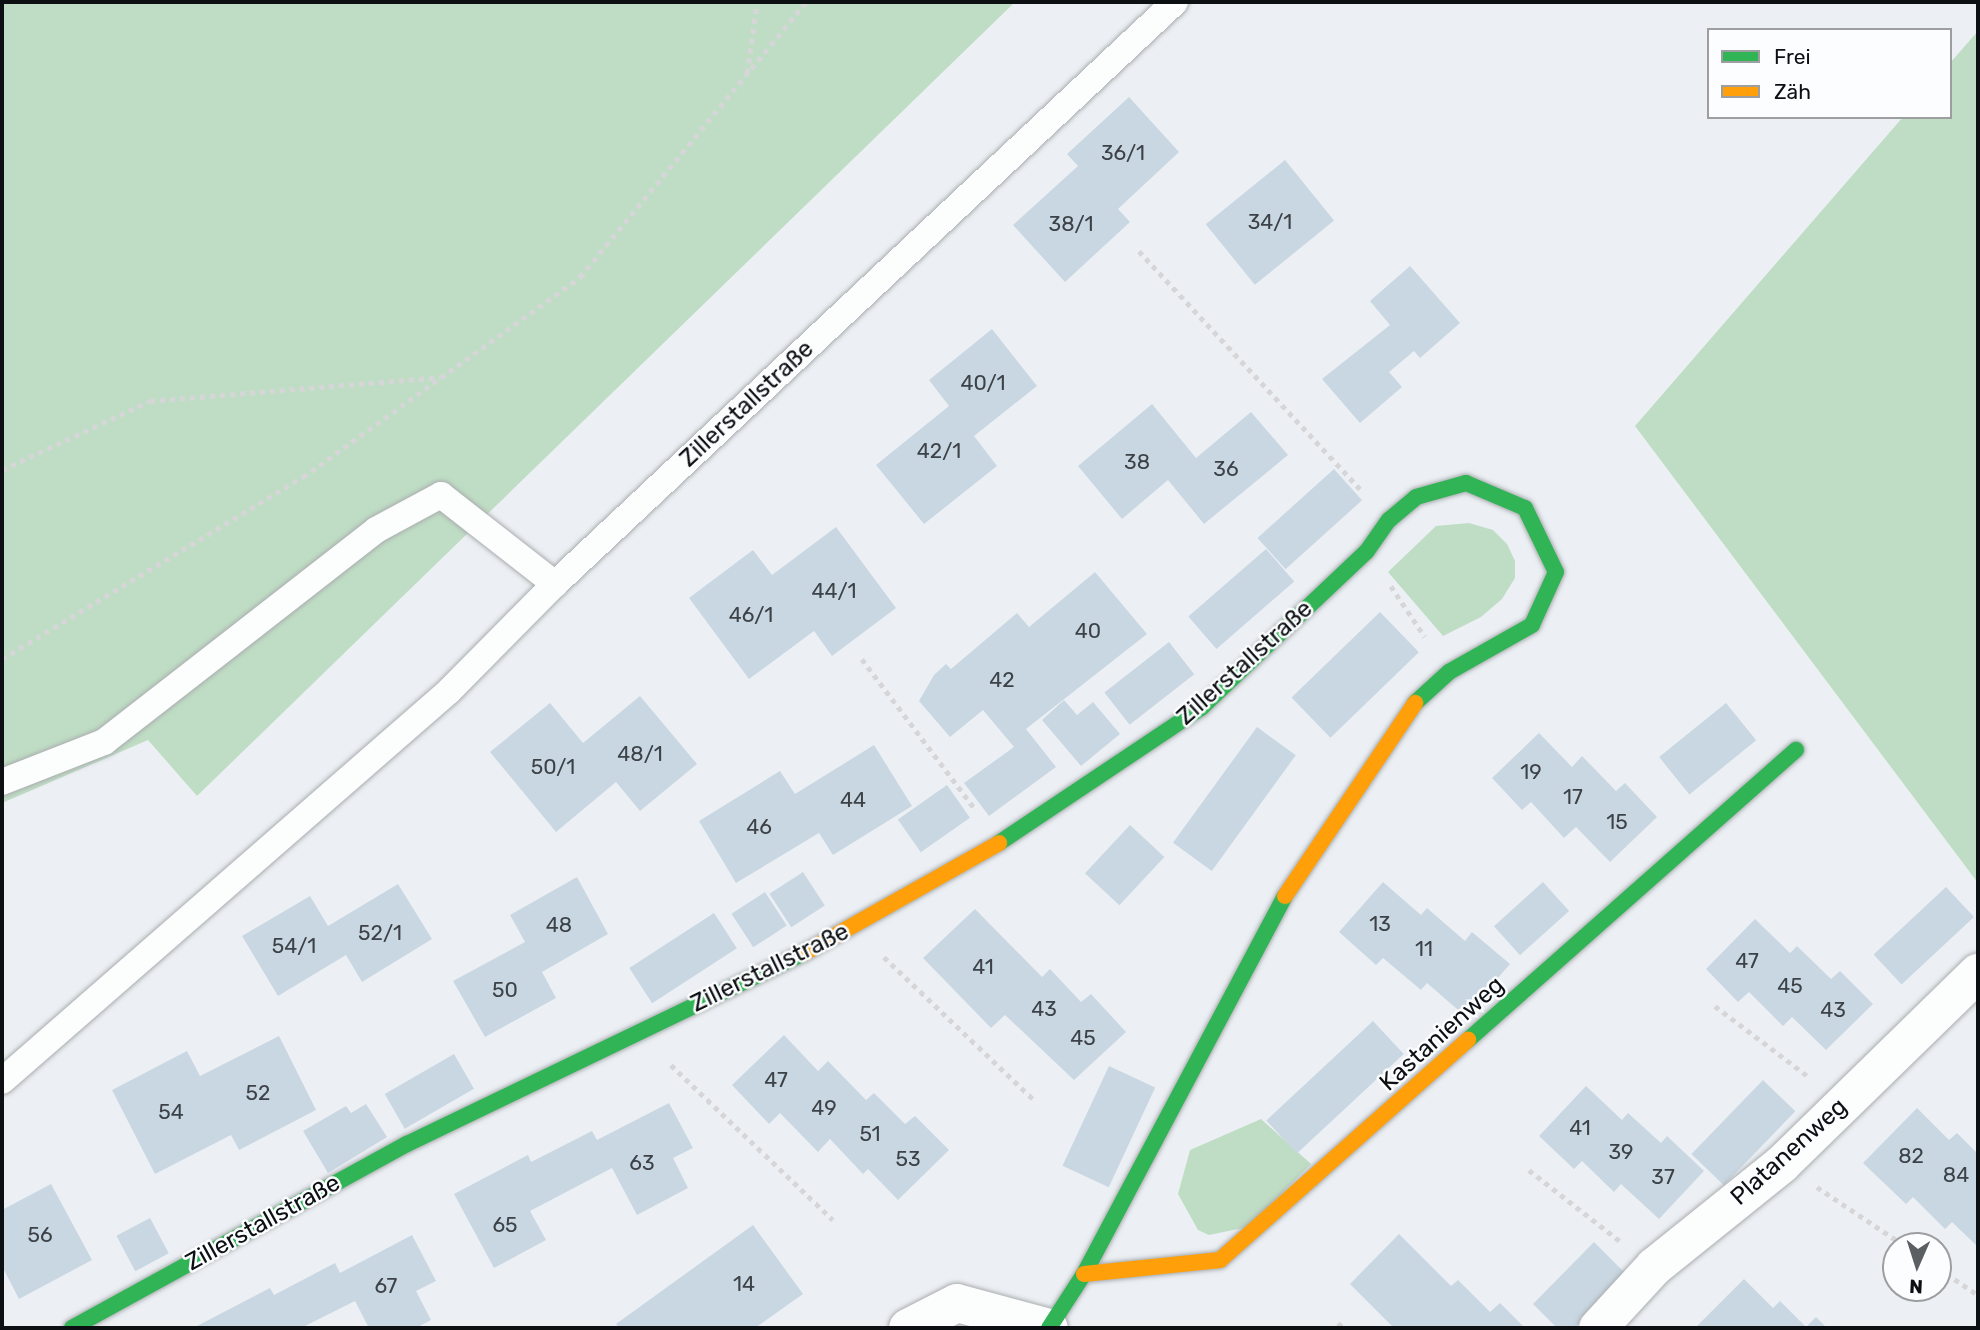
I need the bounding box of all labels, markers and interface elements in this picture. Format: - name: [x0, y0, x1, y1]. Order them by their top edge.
- legend: [1707, 28, 1952, 119]
- text: Frei: [1774, 44, 1811, 69]
- text: Zäh: [1774, 79, 1811, 104]
- house number: 36/1: [1101, 140, 1145, 166]
- house number: 34/1: [1248, 209, 1292, 235]
- house number: 38/1: [1049, 211, 1093, 237]
- street label: Zillerstallstraße: [674, 335, 820, 473]
- house number: 40/1: [961, 370, 1005, 396]
- house number: 42/1: [917, 438, 961, 464]
- house number: 38: [1124, 449, 1150, 475]
- house number: 36: [1213, 456, 1239, 482]
- house number: 44/1: [811, 578, 857, 604]
- street label: Zillerstallstraße: [1171, 595, 1319, 731]
- house number: 46/1: [729, 602, 773, 628]
- house number: 40: [1075, 618, 1101, 644]
- house number: 42: [989, 667, 1015, 693]
- house number: 48/1: [617, 741, 663, 767]
- house number: 50/1: [531, 754, 575, 780]
- house number: 19: [1520, 759, 1542, 785]
- house number: 17: [1563, 784, 1583, 810]
- house number: 44: [840, 787, 866, 813]
- house number: 15: [1606, 809, 1628, 835]
- house number: 46: [746, 814, 772, 840]
- house number: 13: [1369, 911, 1391, 937]
- house number: 48: [546, 912, 572, 938]
- street label: Zillerstallstraße: [686, 917, 854, 1019]
- house number: 52/1: [358, 920, 402, 946]
- house number: 54/1: [272, 933, 316, 959]
- house number: 11: [1415, 936, 1433, 962]
- house number: 47: [1735, 948, 1759, 974]
- house number: 41: [972, 954, 994, 980]
- street label: Kastanienweg: [1374, 971, 1510, 1097]
- house number: 45: [1777, 973, 1803, 999]
- house number: 50: [492, 977, 518, 1003]
- house number: 43: [1031, 996, 1057, 1022]
- house number: 43: [1820, 997, 1846, 1023]
- house number: 45: [1070, 1025, 1096, 1051]
- house number: 47: [764, 1067, 788, 1093]
- house number: 52: [246, 1080, 270, 1106]
- street label: Platanenweg: [1725, 1092, 1853, 1212]
- house number: 49: [811, 1095, 837, 1121]
- house number: 54: [158, 1099, 184, 1125]
- house number: 41: [1569, 1115, 1591, 1141]
- house number: 51: [859, 1121, 881, 1147]
- house number: 39: [1608, 1139, 1634, 1165]
- house number: 82: [1898, 1143, 1924, 1169]
- house number: 53: [895, 1146, 921, 1172]
- house number: 63: [629, 1150, 655, 1176]
- house number: 84: [1943, 1162, 1969, 1188]
- house number: 37: [1651, 1164, 1675, 1190]
- street label: Zillerstallstraße: [181, 1169, 345, 1277]
- house number: 65: [492, 1212, 518, 1238]
- house number: 56: [27, 1222, 53, 1248]
- north arrow: [1882, 1232, 1952, 1302]
- house number: 14: [733, 1271, 755, 1297]
- house number: 67: [375, 1273, 397, 1299]
- text: N: [1909, 1275, 1923, 1298]

